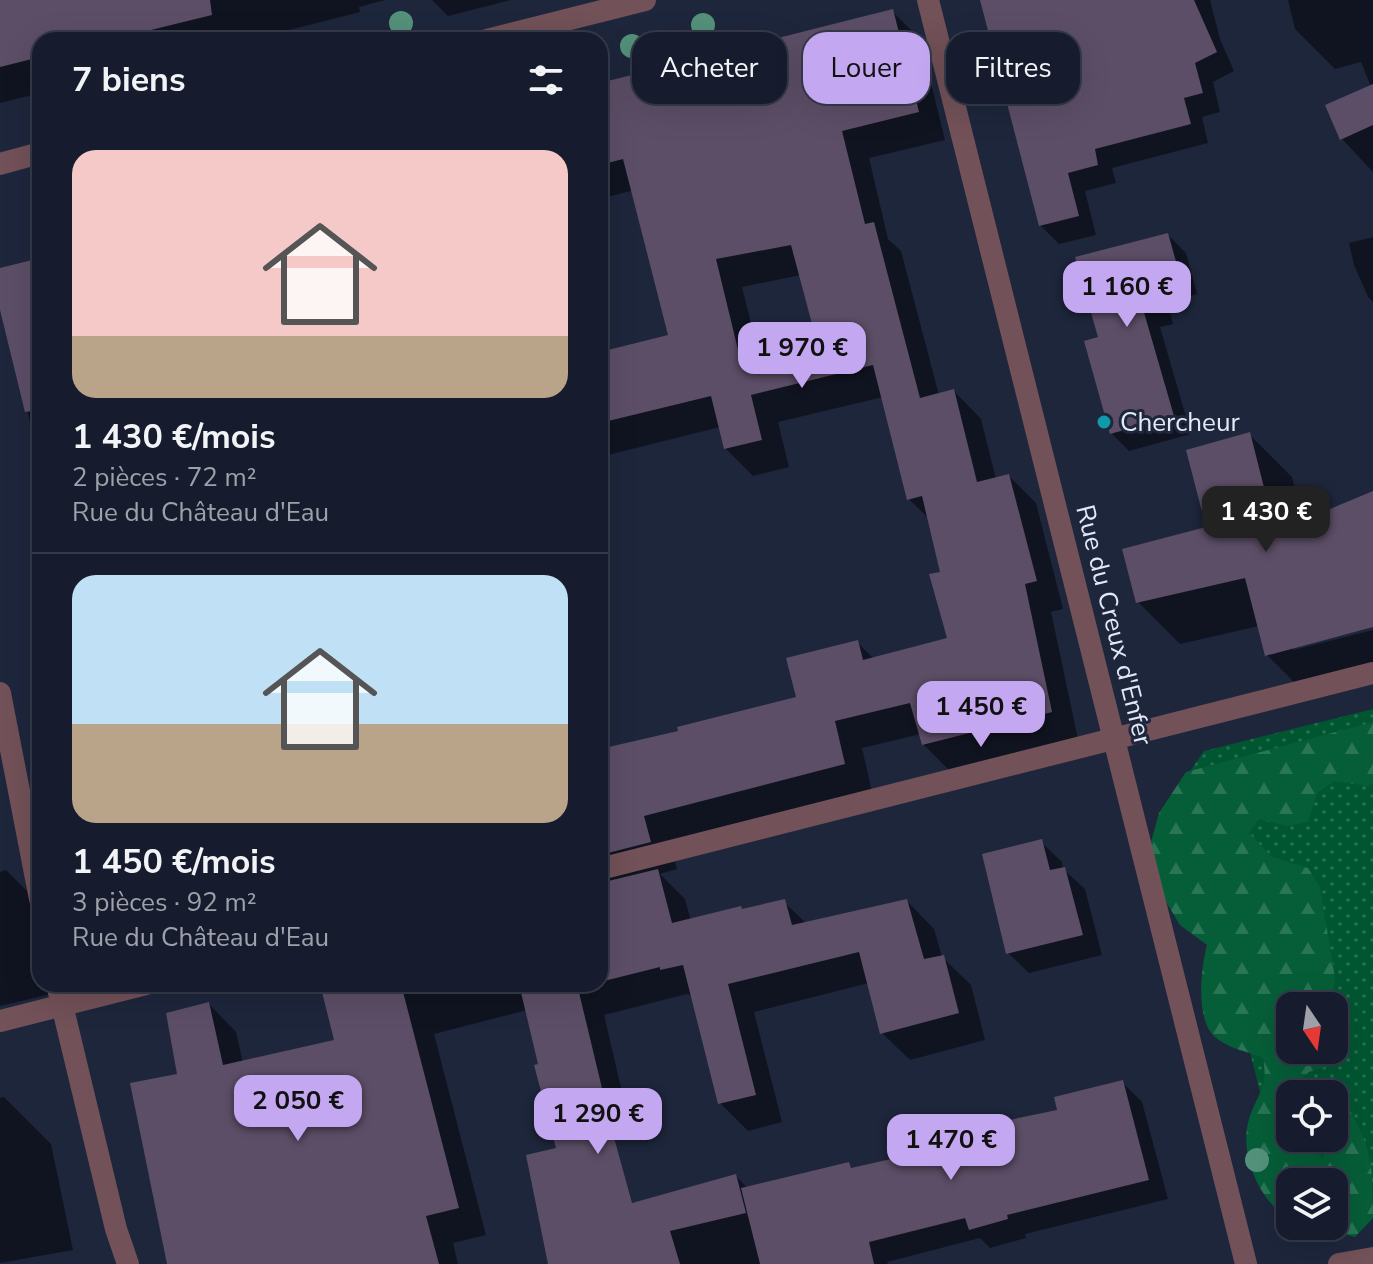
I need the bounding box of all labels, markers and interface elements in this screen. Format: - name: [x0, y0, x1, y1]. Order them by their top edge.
- chip: Acheter: [632, 32, 787, 104]
- chip: Louer: [803, 32, 930, 104]
- chip: Filtres: [946, 32, 1080, 104]
- text: 7 biens: [72, 57, 186, 103]
- icon: filters: [524, 58, 568, 102]
- icon: home: [248, 202, 392, 346]
- pin: 1 160 €: [1053, 261, 1201, 329]
- text: 1 160 €: [1081, 269, 1173, 304]
- pin: 1 970 €: [728, 322, 876, 390]
- text: 1 970 €: [756, 330, 848, 365]
- place label: Chercheur: [1120, 405, 1240, 440]
- marker: Chercheur: [1095, 413, 1113, 431]
- text: 1 430 €/mois: [72, 414, 276, 460]
- text: 2 pièces · 72 m²: [72, 460, 257, 495]
- pin: 1 430 €: [1192, 486, 1340, 554]
- text: 1 430 €: [1220, 494, 1312, 529]
- text: Rue du Château d'Eau: [72, 495, 329, 530]
- street label: Rue du Creux d'Enfer: [1067, 501, 1161, 750]
- icon: home: [248, 627, 392, 771]
- pin: 1 450 €: [907, 681, 1055, 749]
- text: 1 450 €: [935, 689, 1027, 724]
- text: 1 450 €/mois: [72, 839, 276, 885]
- text: 3 pièces · 92 m²: [72, 885, 257, 920]
- text: Rue du Château d'Eau: [72, 920, 329, 955]
- north arrow: [1276, 992, 1348, 1064]
- map controls: [1276, 992, 1348, 1240]
- pin: 2 050 €: [224, 1075, 372, 1143]
- button: locate: [1276, 1080, 1348, 1152]
- text: 2 050 €: [252, 1083, 344, 1118]
- pin: 1 290 €: [524, 1088, 672, 1156]
- text: 1 290 €: [552, 1096, 644, 1131]
- pin: 1 470 €: [877, 1114, 1025, 1182]
- text: 1 470 €: [905, 1122, 997, 1157]
- button: layers: [1276, 1168, 1348, 1240]

